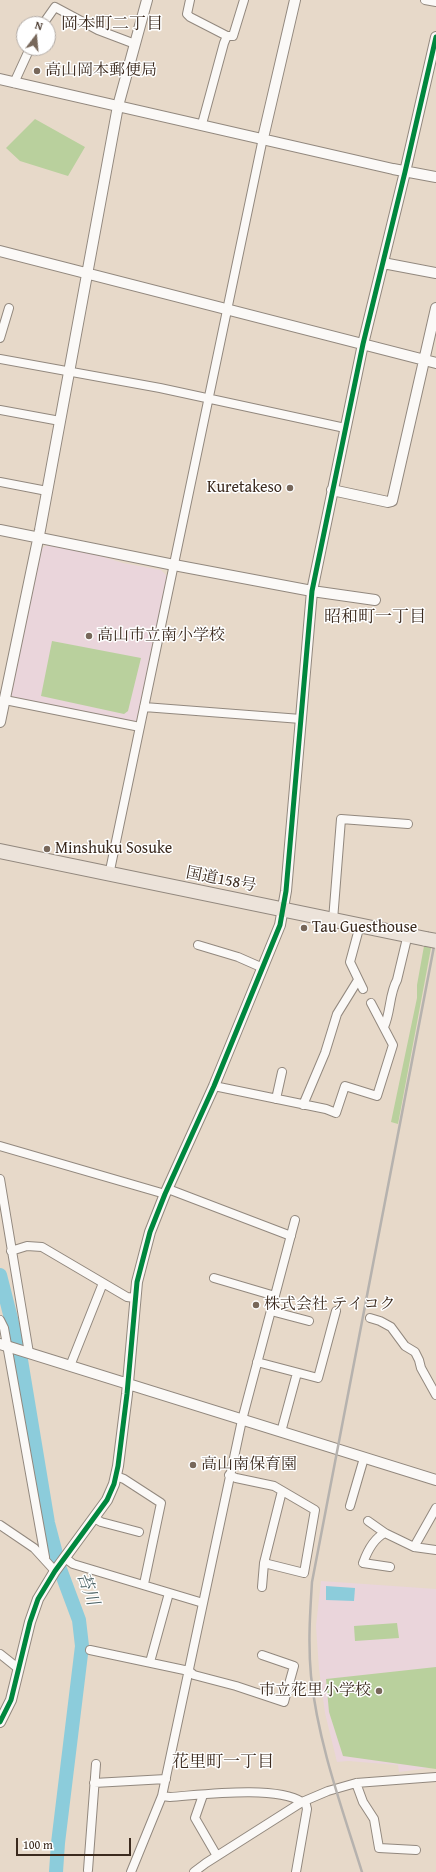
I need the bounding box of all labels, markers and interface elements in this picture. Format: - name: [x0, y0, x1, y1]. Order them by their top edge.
- district label: 岡本町二丁目: [61, 15, 163, 35]
- north arrow: [16, 16, 56, 56]
- text: N: [33, 17, 45, 34]
- place label: 高山岡本郵便局: [45, 61, 157, 81]
- marker: 高山岡本郵便局: [32, 66, 42, 76]
- place label: Kuretakeso: [207, 478, 282, 498]
- marker: Kuretakeso: [285, 483, 295, 493]
- district label: 昭和町一丁目: [324, 608, 426, 628]
- place label: 高山市立南小学校: [97, 626, 225, 646]
- marker: 高山市立南小学校: [84, 631, 94, 641]
- place label: Minshuku Sosuke: [55, 839, 172, 859]
- marker: Minshuku Sosuke: [42, 844, 52, 854]
- street label: 国道158号: [184, 864, 258, 896]
- place label: Tau Guesthouse: [312, 918, 417, 938]
- marker: Tau Guesthouse: [299, 923, 309, 933]
- place label: 株式会社 テイコク: [264, 1295, 396, 1315]
- marker: 株式会社 テイコク: [251, 1300, 261, 1310]
- place label: 高山南保育園: [201, 1455, 297, 1475]
- marker: 高山南保育園: [188, 1460, 198, 1470]
- water label: 苔川: [72, 1570, 102, 1608]
- place label: 市立花里小学校: [259, 1681, 371, 1701]
- marker: 市立花里小学校: [374, 1686, 384, 1696]
- district label: 花里町一丁目: [172, 1753, 274, 1773]
- scale bar: [18, 1830, 133, 1856]
- text: 100 m: [23, 1836, 53, 1853]

